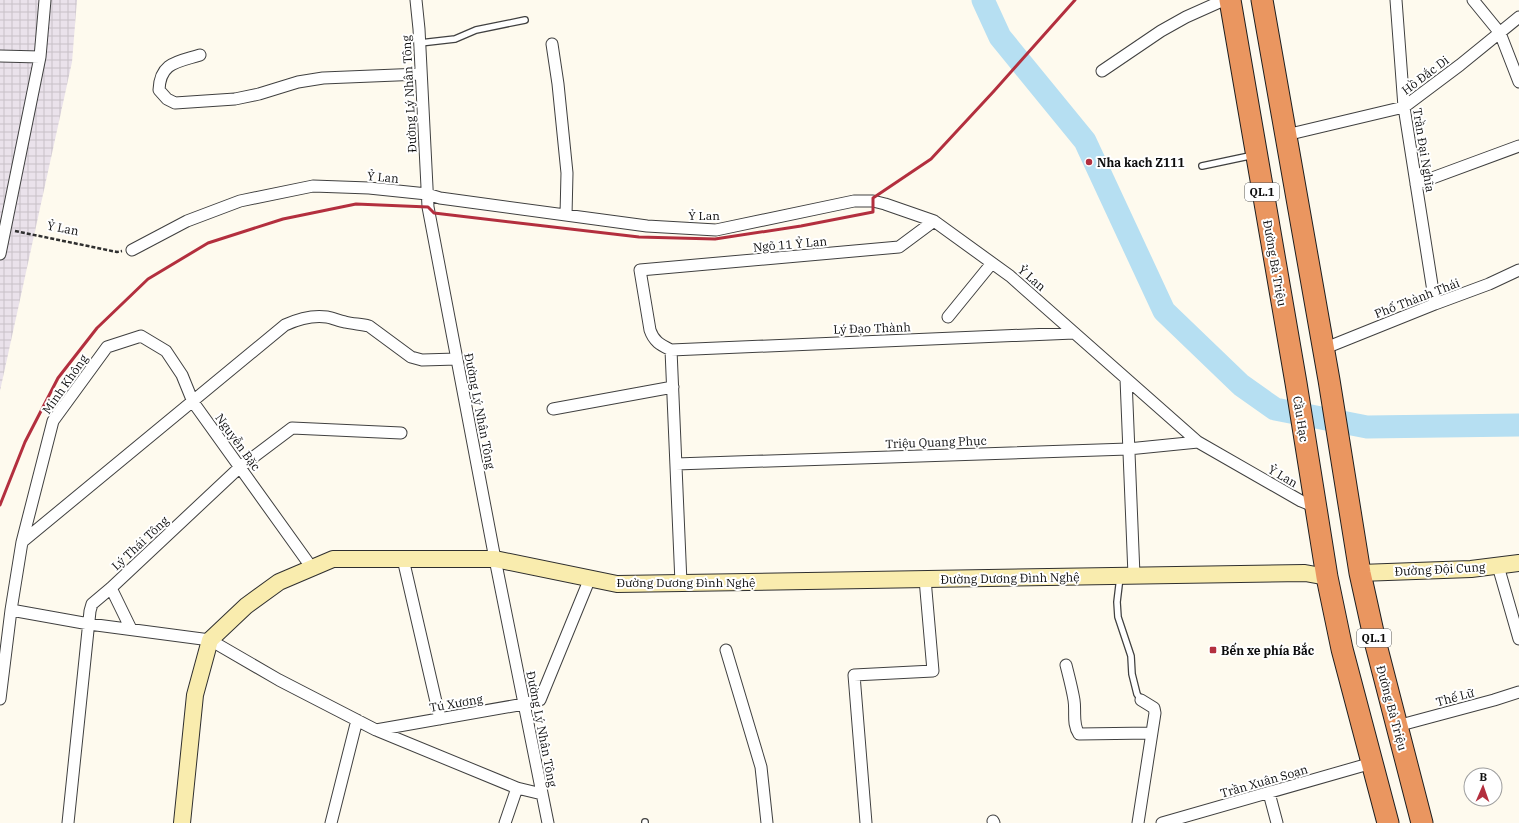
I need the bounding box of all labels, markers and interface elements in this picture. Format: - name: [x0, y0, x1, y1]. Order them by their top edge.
- street label: Đường Lý Nhân Tông: [398, 34, 420, 153]
- street label: Hồ Đắc Di: [1398, 52, 1452, 98]
- street label: Trần Đại Nghĩa: [1410, 107, 1438, 194]
- place label: Nha kach Z111: [1097, 155, 1185, 170]
- marker: Nha kach Z111: [1084, 157, 1094, 167]
- street label: Ỷ Lan: [367, 168, 400, 186]
- road number: QL.1: [1245, 183, 1279, 201]
- street label: Ỷ Lan: [688, 208, 720, 223]
- street label: Ỷ Lan: [46, 218, 80, 238]
- street label: Đường Bà Triệu: [1260, 219, 1290, 308]
- street label: Ngõ 11 Ỷ Lan: [752, 233, 828, 255]
- street label: Ỷ Lan: [1015, 262, 1049, 294]
- street label: Phố Thành Thái: [1372, 275, 1462, 321]
- street label: Lý Đạo Thành: [833, 319, 912, 337]
- street label: Minh Không: [39, 351, 91, 417]
- street label: Đường Lý Nhân Tông: [461, 352, 499, 471]
- street label: Cầu Hạc: [1290, 395, 1312, 443]
- street label: Nguyễn Bặc: [212, 410, 264, 474]
- street label: Triệu Quang Phục: [885, 433, 987, 451]
- street label: Ỷ Lan: [1266, 462, 1301, 491]
- street label: Lý Thái Tông: [108, 512, 172, 573]
- street label: Đường Đội Cung: [1394, 559, 1486, 579]
- street label: Đường Dương Đình Nghệ: [940, 569, 1080, 587]
- street label: Đường Dương Đình Nghệ: [616, 575, 756, 590]
- road number: QL.1: [1357, 629, 1391, 647]
- place label: Bến xe phía Bắc: [1221, 642, 1315, 658]
- marker: Bến xe phía Bắc: [1208, 645, 1218, 655]
- street label: Đường Bà Triệu: [1373, 664, 1411, 753]
- street label: Đường Lý Nhân Tông: [523, 670, 561, 789]
- street label: Thế Lữ: [1434, 685, 1476, 709]
- street label: Tú Xương: [428, 691, 484, 715]
- street label: Trần Xuân Soạn: [1219, 761, 1310, 801]
- north arrow: [1463, 767, 1503, 807]
- text: B: [1479, 770, 1488, 784]

